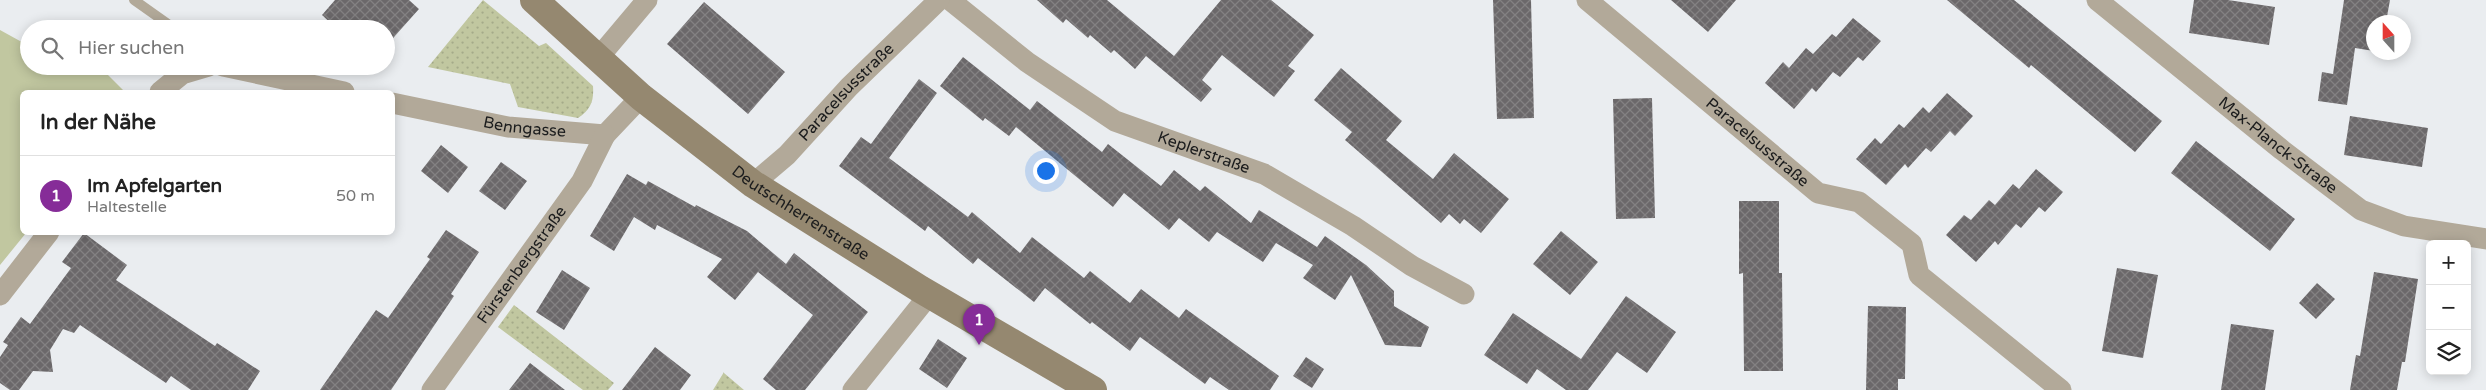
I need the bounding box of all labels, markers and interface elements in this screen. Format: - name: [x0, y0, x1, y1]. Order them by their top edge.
- north arrow: [2366, 15, 2411, 60]
- search box: [20, 20, 395, 75]
- icon: search: [38, 34, 66, 62]
- text: Hier suchen: [78, 37, 185, 59]
- street label: Paracelsusstraße: [794, 39, 898, 146]
- street label: Max-Planck-Straße: [2214, 92, 2341, 198]
- street label: Paracelsusstraße: [1702, 93, 1813, 191]
- text: In der Nähe: [40, 110, 156, 135]
- street label: Benngasse: [481, 112, 567, 142]
- street label: Keplerstraße: [1155, 127, 1253, 178]
- your location: [1033, 158, 1059, 184]
- street label: Deutschherrenstraße: [728, 161, 873, 265]
- text: Im Apfelgarten: [87, 175, 222, 197]
- text: 1: [51, 186, 61, 206]
- text: 50 m: [336, 186, 375, 206]
- text: Haltestelle: [87, 197, 167, 217]
- street label: Fürstenbergstraße: [473, 202, 571, 328]
- map controls: [2426, 240, 2471, 375]
- button: +: [2426, 240, 2471, 285]
- button: −: [2426, 285, 2471, 330]
- pin: 1: [963, 304, 995, 345]
- button: layers: [2426, 330, 2471, 375]

